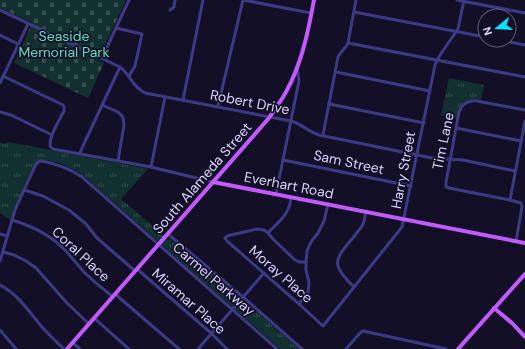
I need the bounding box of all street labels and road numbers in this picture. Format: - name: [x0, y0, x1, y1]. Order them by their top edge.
- street label: Robert Drive: [209, 85, 291, 119]
- street label: Tim Lane: [428, 111, 458, 171]
- street label: South Alameda Street: [149, 119, 255, 237]
- street label: Harry Street: [387, 130, 419, 210]
- street label: Sam Street: [312, 146, 386, 178]
- street label: Everhart Road: [243, 168, 335, 202]
- street label: Coral Place: [48, 223, 114, 285]
- street label: Carmel Parkway: [169, 238, 259, 320]
- street label: Moray Place: [245, 241, 317, 307]
- street label: Miramar Place: [148, 264, 230, 338]

